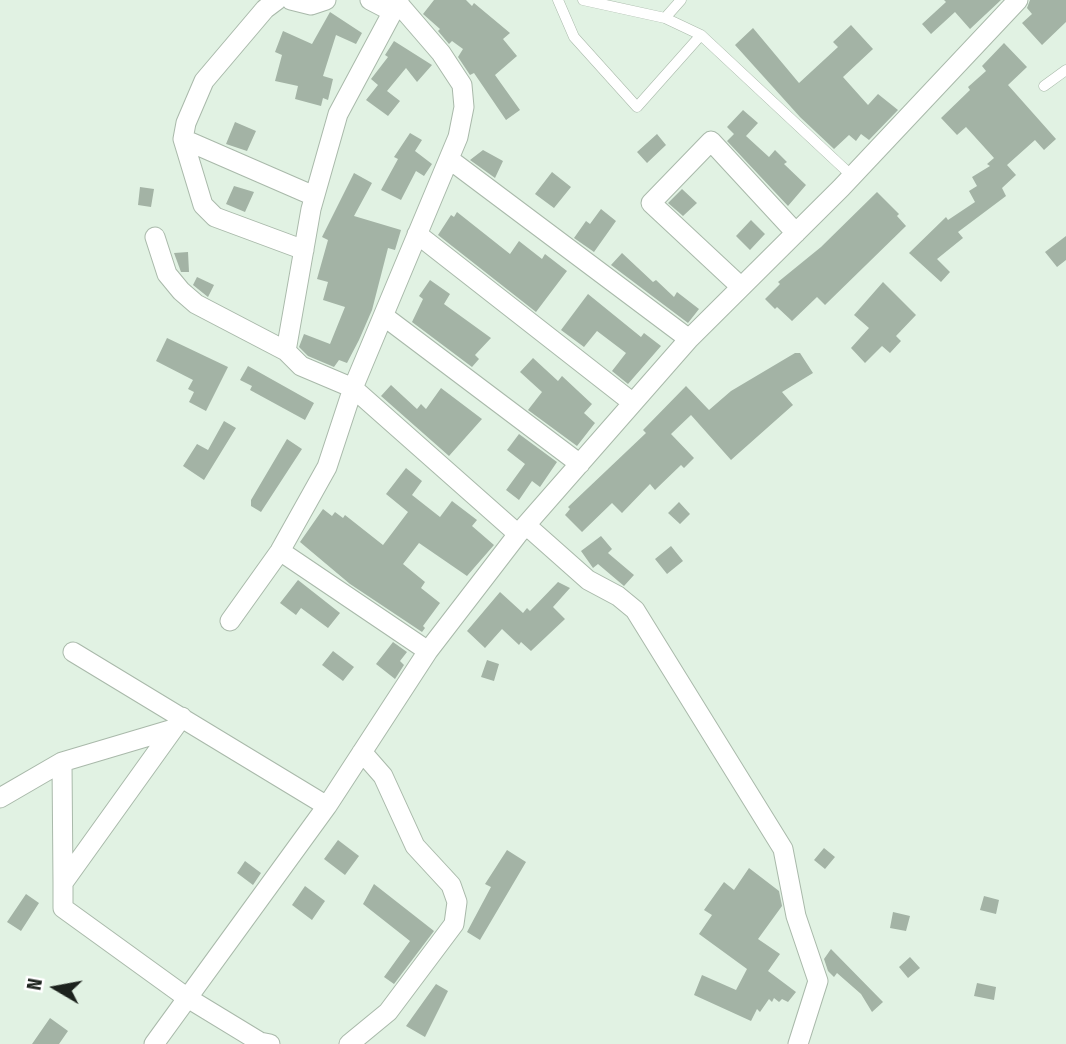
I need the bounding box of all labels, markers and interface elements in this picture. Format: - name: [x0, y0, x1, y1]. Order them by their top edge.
- north arrow: [21, 953, 91, 1023]
- text: N: [23, 977, 47, 992]

